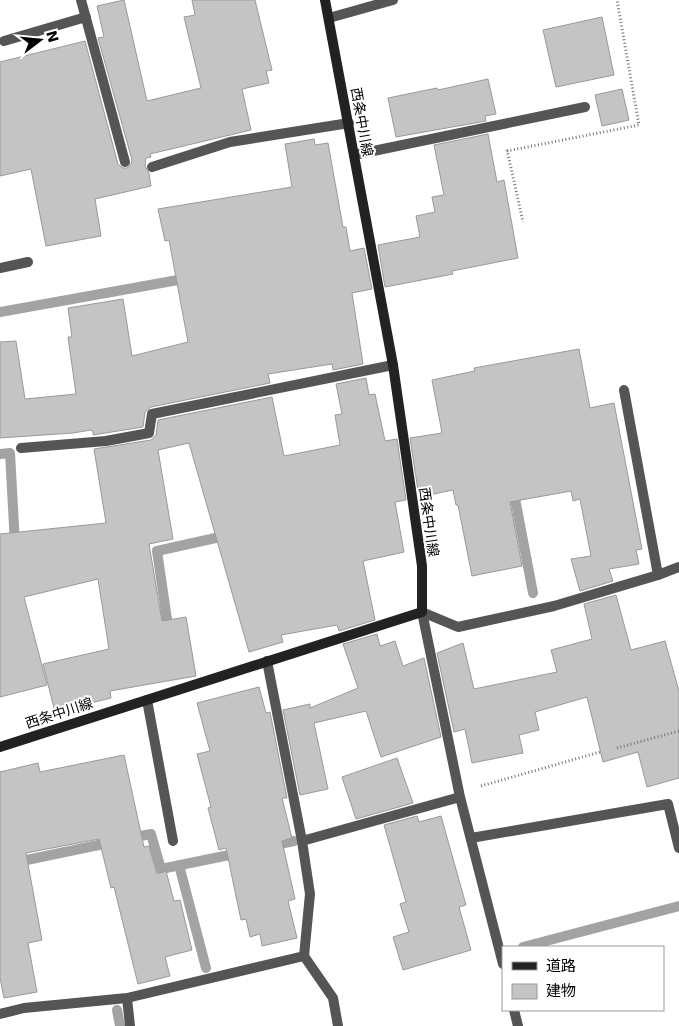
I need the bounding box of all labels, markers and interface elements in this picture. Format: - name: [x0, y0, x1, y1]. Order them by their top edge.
- north arrow: [15, 15, 65, 65]
- text: N: [43, 29, 62, 44]
- street label: 西条中川線: [348, 86, 376, 158]
- street label: 西条中川線: [416, 486, 442, 558]
- street label: 西条中川線: [23, 695, 95, 731]
- legend: [502, 946, 664, 1011]
- text: 道路: [546, 957, 576, 975]
- text: 建物: [546, 982, 576, 1000]

